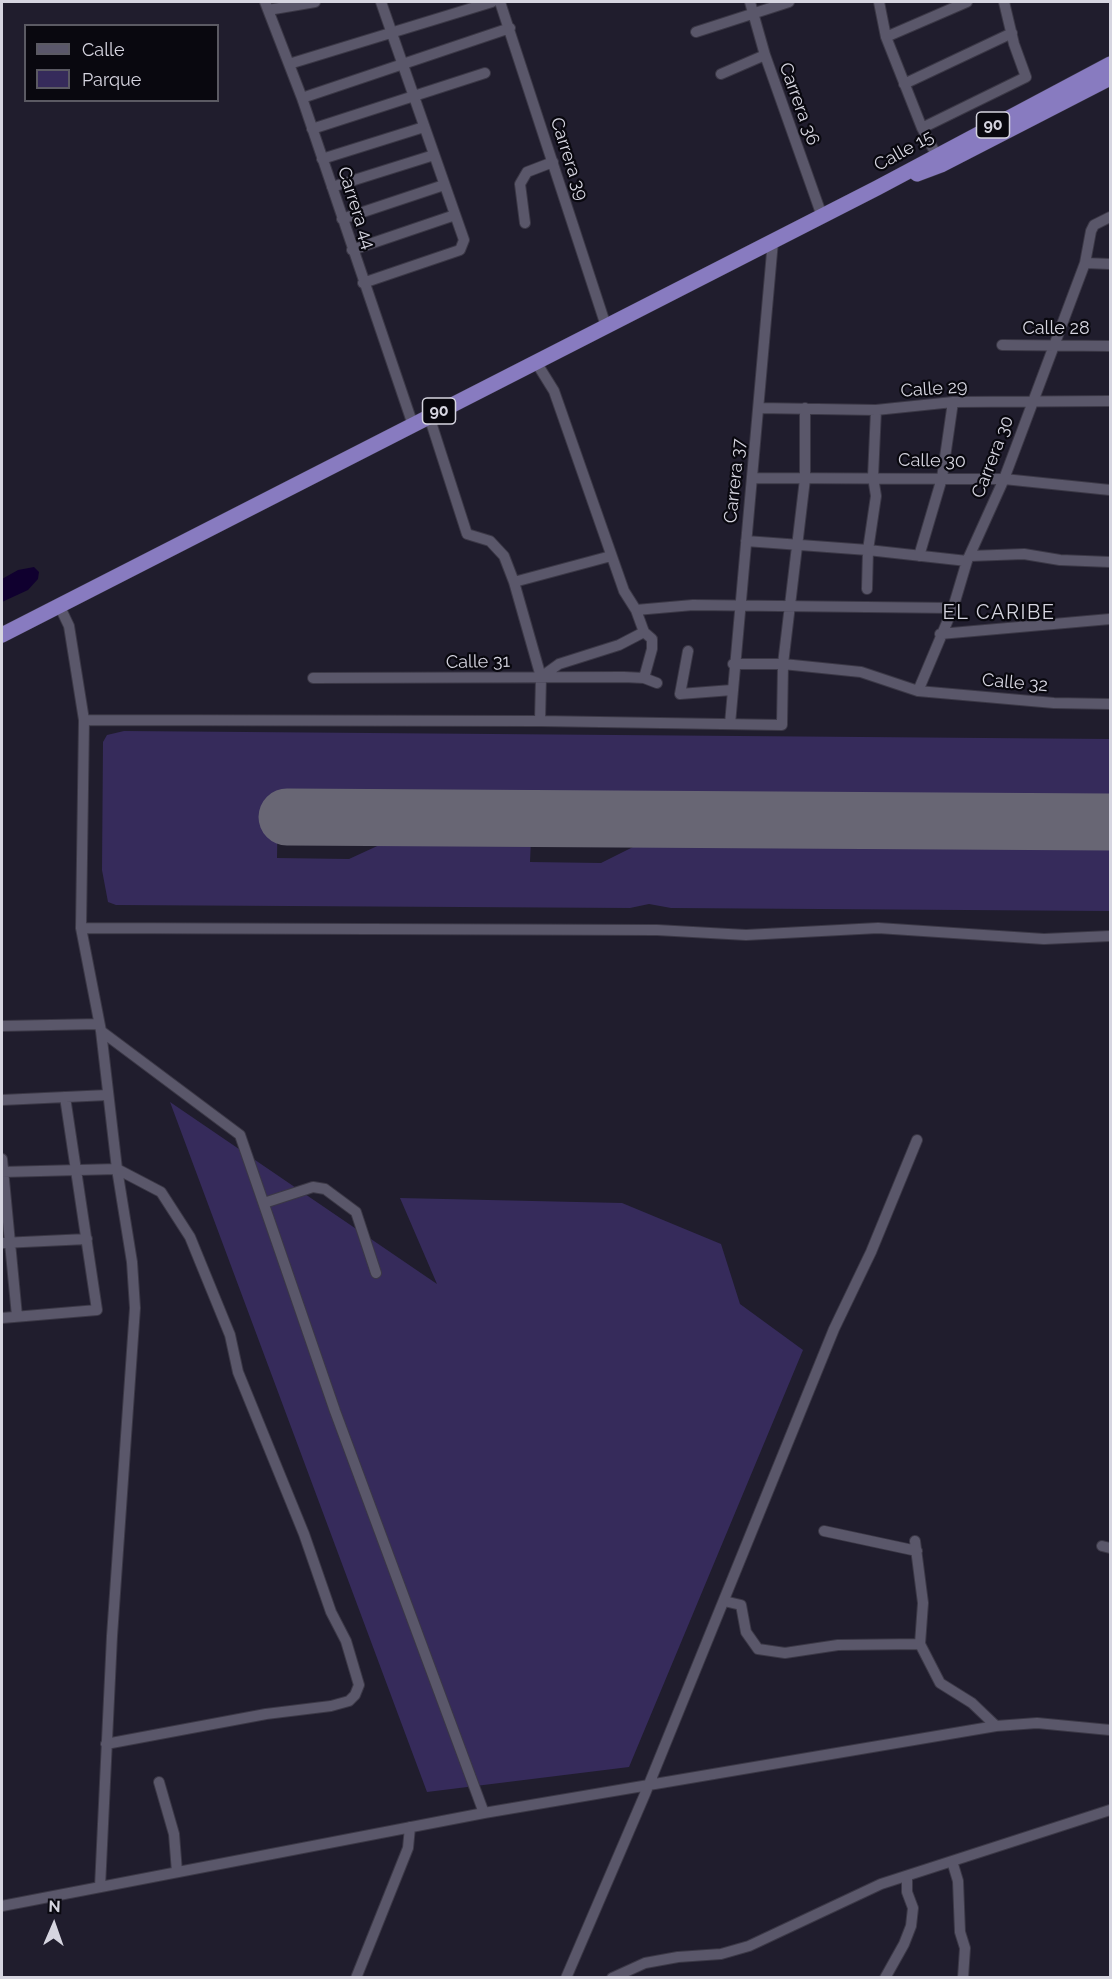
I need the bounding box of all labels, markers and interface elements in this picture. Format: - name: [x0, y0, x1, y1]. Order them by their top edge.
- legend: [24, 24, 219, 102]
- text: Calle: [82, 39, 125, 60]
- street label: Carrera 36: [774, 60, 824, 148]
- text: Parque: [82, 69, 141, 90]
- road number: 90: [976, 112, 1010, 138]
- street label: Carrera 39: [545, 115, 593, 203]
- street label: Calle 15: [871, 126, 937, 176]
- street label: Carrera 44: [333, 164, 379, 252]
- street label: Calle 28: [1022, 318, 1090, 340]
- street label: Calle 29: [900, 376, 968, 402]
- road number: 90: [422, 398, 456, 424]
- street label: Carrera 30: [967, 413, 1019, 501]
- street label: Carrera 37: [720, 438, 750, 524]
- street label: Calle 30: [898, 450, 966, 472]
- district label: EL CARIBE: [943, 601, 1055, 625]
- street label: Calle 31: [446, 651, 510, 673]
- street label: Calle 32: [981, 669, 1049, 697]
- north arrow: [24, 1895, 84, 1955]
- text: N: [48, 1897, 61, 1916]

